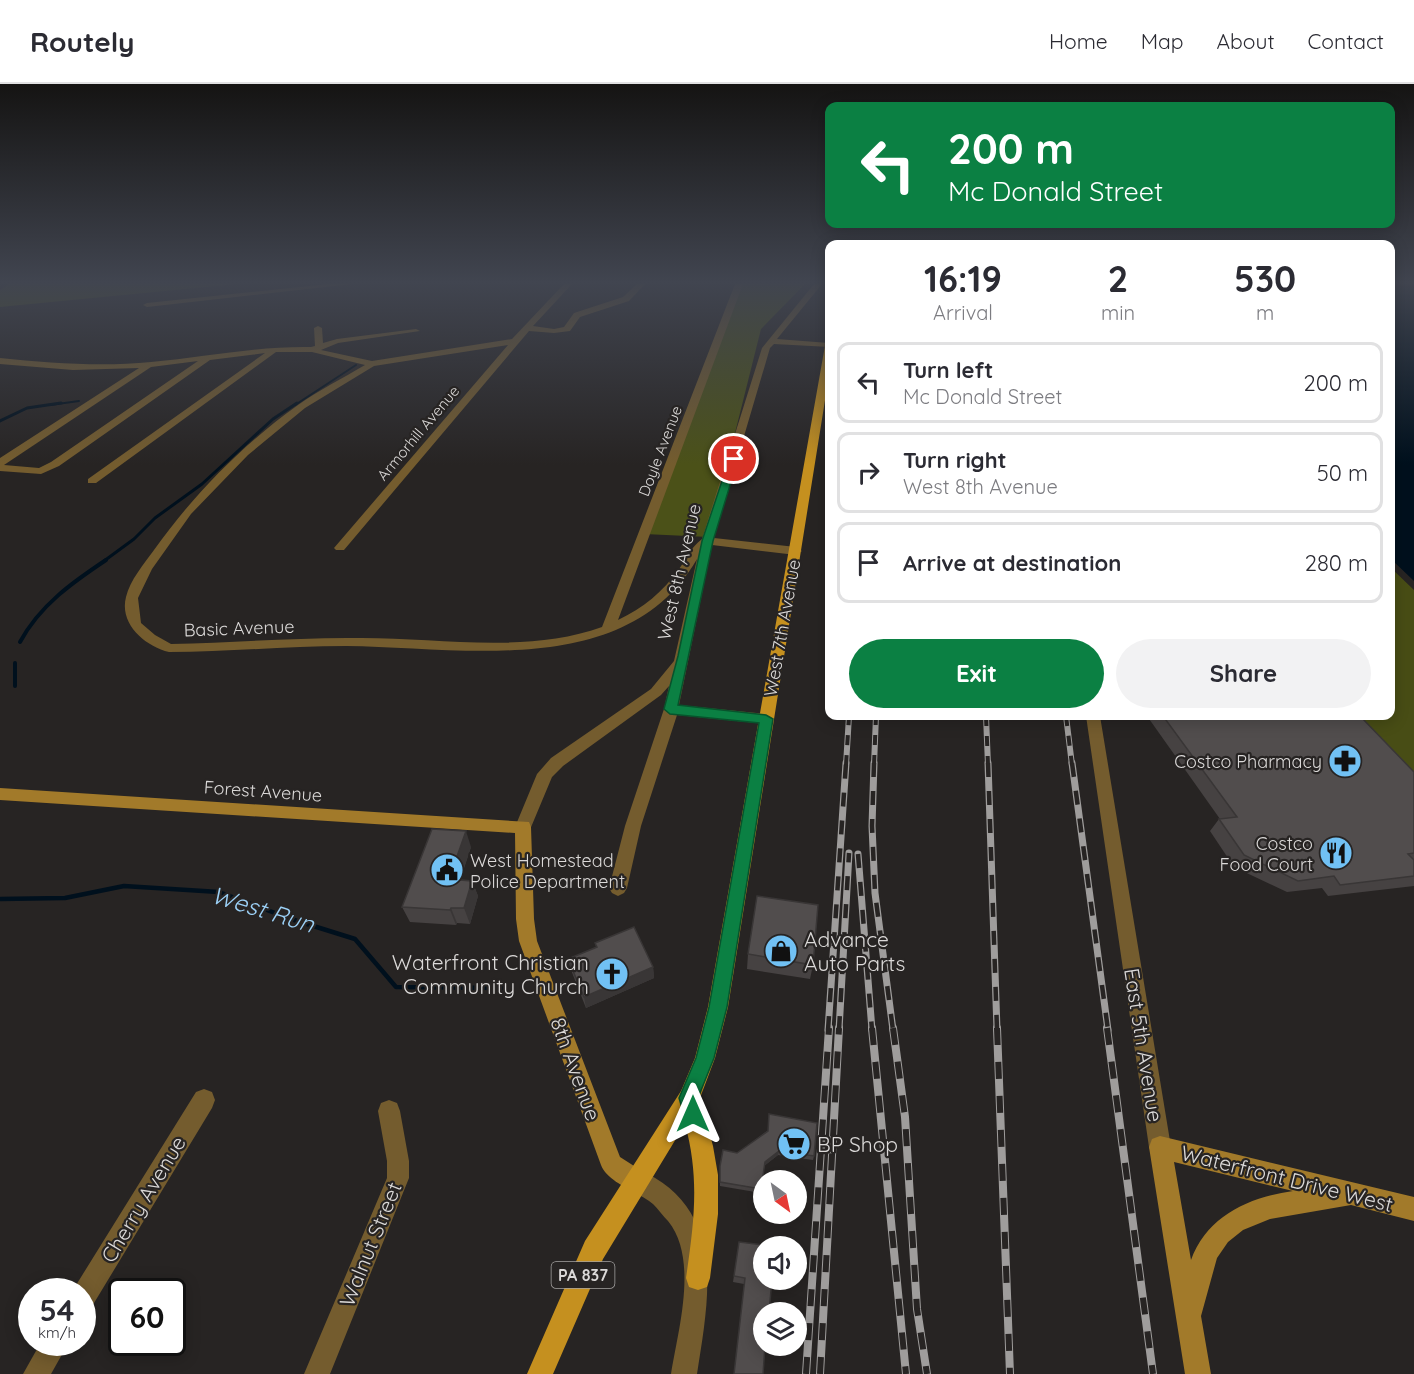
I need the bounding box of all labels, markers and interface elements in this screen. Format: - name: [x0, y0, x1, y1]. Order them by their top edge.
- text: Routely: [30, 24, 134, 59]
- text: Home: [1049, 28, 1108, 54]
- text: Map: [1141, 28, 1184, 54]
- text: About: [1217, 28, 1275, 54]
- text: Contact: [1308, 28, 1384, 54]
- text: 200 m: [948, 122, 1074, 175]
- icon: left: [849, 126, 927, 204]
- text: Mc Donald Street: [948, 174, 1163, 208]
- text: 16:19: [924, 256, 1002, 301]
- text: 2: [1108, 256, 1128, 301]
- text: 530: [1234, 256, 1296, 301]
- text: Arrival: [933, 300, 993, 325]
- text: min: [1101, 300, 1135, 325]
- text: m: [1256, 300, 1274, 325]
- text: Turn left: [903, 356, 993, 384]
- icon: left: [852, 366, 885, 399]
- text: 200 m: [1304, 369, 1368, 397]
- street label: Armorhill Avenue: [373, 382, 463, 484]
- text: Mc Donald Street: [903, 384, 1062, 409]
- street label: Doyle Avenue: [634, 403, 686, 499]
- pin: [708, 433, 759, 484]
- icon: arrive: [717, 442, 750, 475]
- text: Turn right: [903, 446, 1007, 474]
- icon: right: [852, 456, 885, 489]
- text: 50 m: [1317, 459, 1368, 487]
- text: West 8th Avenue: [903, 474, 1058, 499]
- street label: West 8th Avenue: [652, 502, 706, 642]
- icon: arrive: [852, 546, 885, 579]
- text: Arrive at destination: [903, 549, 1121, 577]
- text: 280 m: [1305, 549, 1368, 577]
- street label: West 7th Avenue: [759, 558, 805, 698]
- street label: Basic Avenue: [183, 615, 295, 641]
- button: Exit: [849, 639, 1104, 708]
- button: Share: [1116, 639, 1371, 708]
- pharmacy icon: Costco Pharmacy: [1327, 743, 1363, 779]
- place label: Costco Pharmacy: [1174, 750, 1322, 773]
- street label: Forest Avenue: [203, 775, 323, 807]
- place label: Costco Food Court: [1220, 832, 1313, 876]
- restaurant icon: Costco Food Court: [1318, 835, 1354, 871]
- place label: West Homestead Police Department: [470, 849, 625, 893]
- public building icon: West Homestead Police Department: [429, 852, 465, 888]
- water label: West Run: [208, 879, 319, 939]
- place label: Advance Auto Parts: [804, 926, 905, 976]
- shop icon: Advance Auto Parts: [763, 933, 799, 969]
- place label: Waterfront Christian Community Church: [392, 949, 589, 999]
- church icon: Waterfront Christian Community Church: [594, 956, 630, 992]
- street label: East 5th Avenue: [1119, 966, 1169, 1124]
- street label: 8th Avenue: [545, 1014, 607, 1124]
- position arrow: [661, 1082, 725, 1146]
- supermarket icon: BP Shop: [776, 1126, 812, 1162]
- street label: Cherry Avenue: [95, 1131, 191, 1267]
- place label: BP Shop: [817, 1131, 898, 1157]
- street label: Waterfront Drive West: [1178, 1139, 1396, 1217]
- north arrow: [753, 1170, 807, 1224]
- map controls: [753, 1170, 807, 1356]
- street label: Walnut Street: [333, 1178, 407, 1310]
- button: sound: [753, 1236, 807, 1290]
- road number: PA 837: [552, 1262, 614, 1288]
- speed limit sign: 60: [108, 1278, 186, 1356]
- text: 54: [40, 1291, 74, 1329]
- button: layers: [753, 1302, 807, 1356]
- text: km/h: [38, 1323, 76, 1342]

